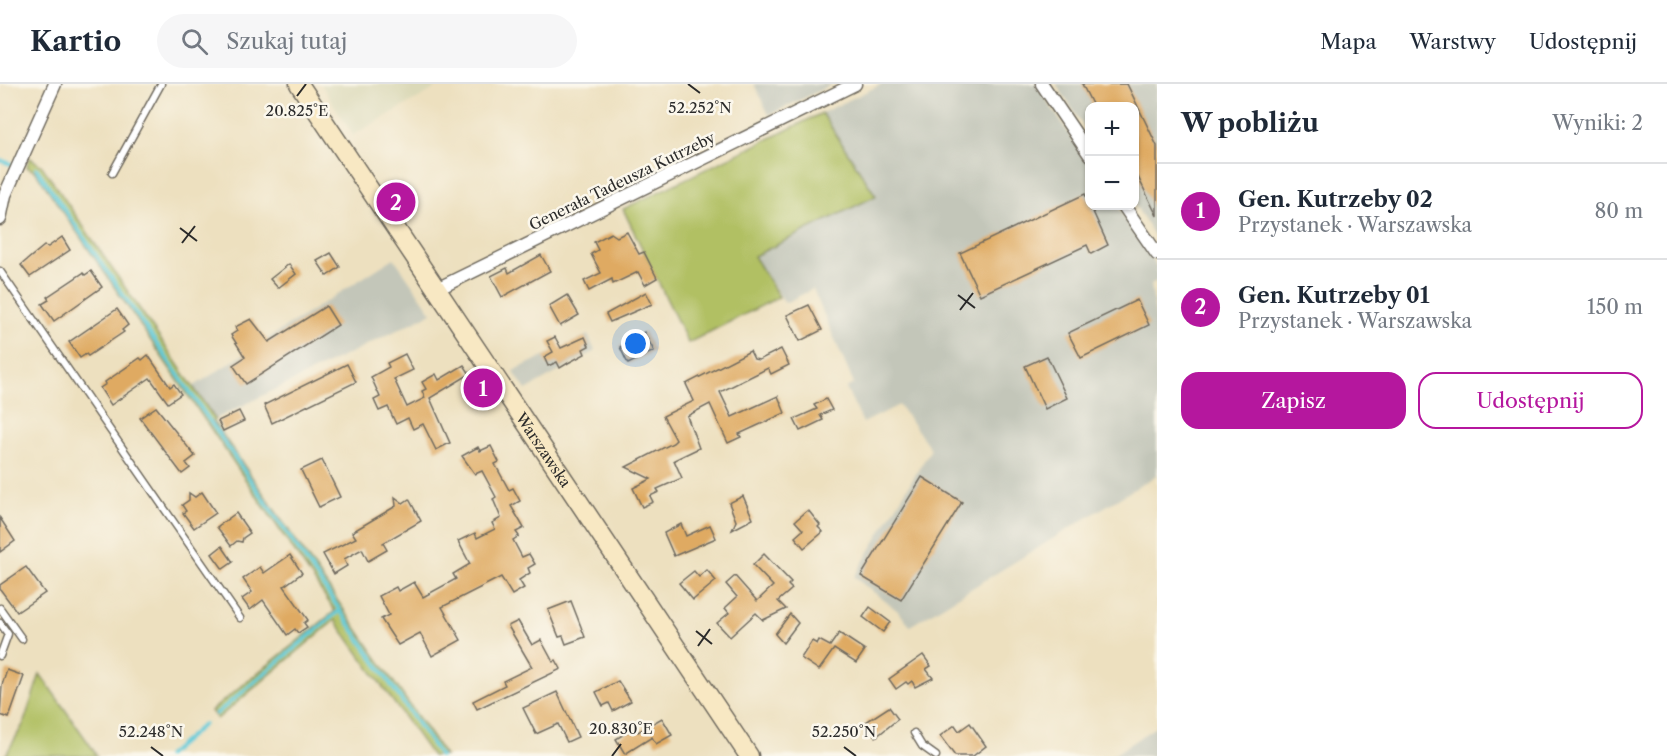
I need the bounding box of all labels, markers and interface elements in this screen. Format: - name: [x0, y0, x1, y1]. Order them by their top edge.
- search box: [157, 14, 577, 68]
- text: Kartio: [30, 24, 121, 58]
- icon: search: [178, 25, 211, 58]
- text: Szukaj tutaj: [226, 28, 347, 55]
- text: Mapa: [1320, 29, 1376, 54]
- text: Warstwy: [1409, 29, 1496, 54]
- text: Udostępnij: [1529, 29, 1637, 54]
- text: 52.252°N: [668, 98, 732, 117]
- text: 20.825°E: [266, 101, 328, 120]
- map controls: [1085, 102, 1139, 210]
- button: +: [1085, 102, 1139, 156]
- text: W pobliżu: [1181, 107, 1319, 139]
- text: Wyniki: 2: [1552, 111, 1643, 135]
- street label: Generała Tadeusza Kutrzeby: [526, 127, 719, 234]
- button: −: [1085, 156, 1139, 210]
- pin: 2: [376, 180, 416, 224]
- text: Gen. Kutrzeby 02: [1238, 186, 1433, 213]
- text: 1: [1196, 199, 1205, 223]
- text: 80 m: [1595, 199, 1643, 223]
- text: Przystanek · Warszawska: [1238, 213, 1472, 237]
- text: Gen. Kutrzeby 01: [1238, 282, 1430, 309]
- text: 2: [1195, 295, 1206, 319]
- text: 150 m: [1587, 295, 1643, 319]
- text: Przystanek · Warszawska: [1238, 309, 1472, 333]
- your location: [621, 329, 650, 358]
- pin: 1: [464, 366, 502, 410]
- button: Zapisz: [1181, 372, 1406, 429]
- button: Udostępnij: [1418, 372, 1643, 429]
- street label: Warszawska: [511, 408, 576, 491]
- text: 20.830°E: [589, 719, 653, 738]
- text: 52.248°N: [119, 722, 183, 741]
- text: 52.250°N: [812, 722, 876, 741]

